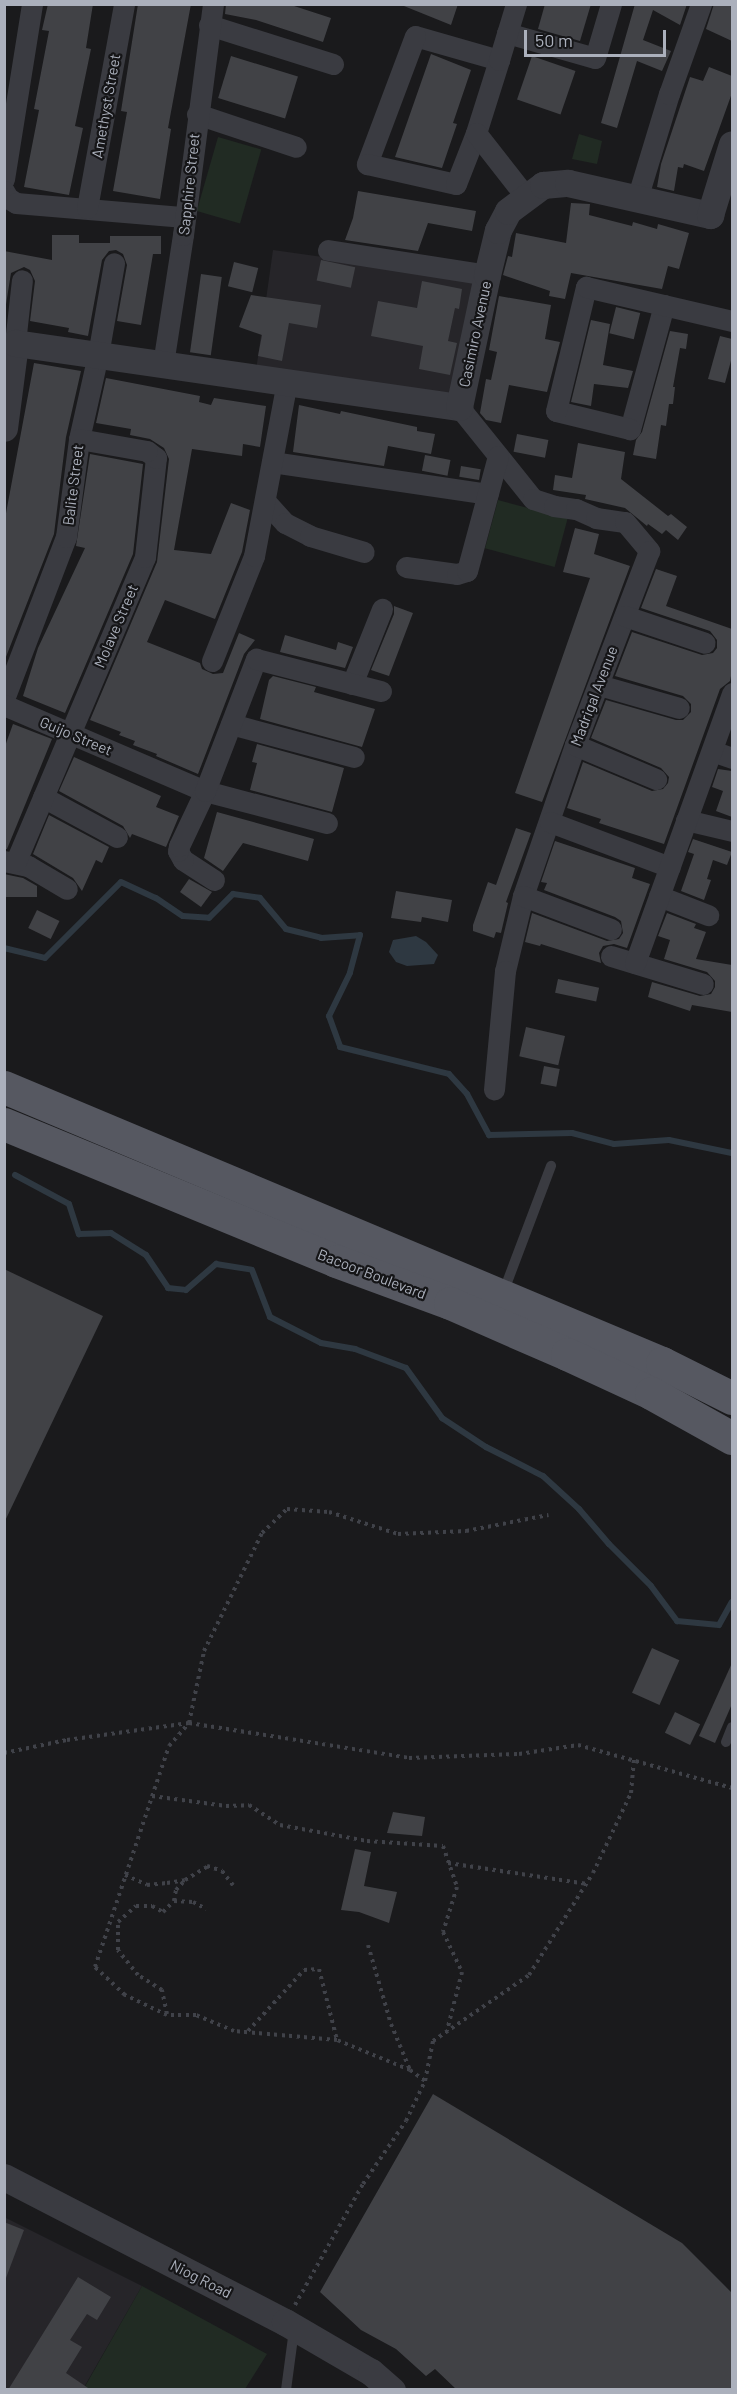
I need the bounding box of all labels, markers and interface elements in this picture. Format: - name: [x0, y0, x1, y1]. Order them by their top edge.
- scale bar: [527, 18, 670, 56]
- text: 50 m: [535, 29, 573, 51]
- street label: Amethyst Street: [88, 52, 124, 160]
- street label: Sapphire Street: [175, 132, 203, 236]
- street label: Casimiro Avenue: [455, 279, 495, 389]
- street label: Balite Street: [59, 443, 87, 527]
- street label: Molave Street: [90, 582, 142, 670]
- street label: Madrigal Avenue: [567, 643, 621, 749]
- street label: Guijo Street: [37, 713, 115, 759]
- street label: Bacoor Boulevard: [315, 1245, 429, 1303]
- street label: Niog Road: [167, 2256, 235, 2302]

